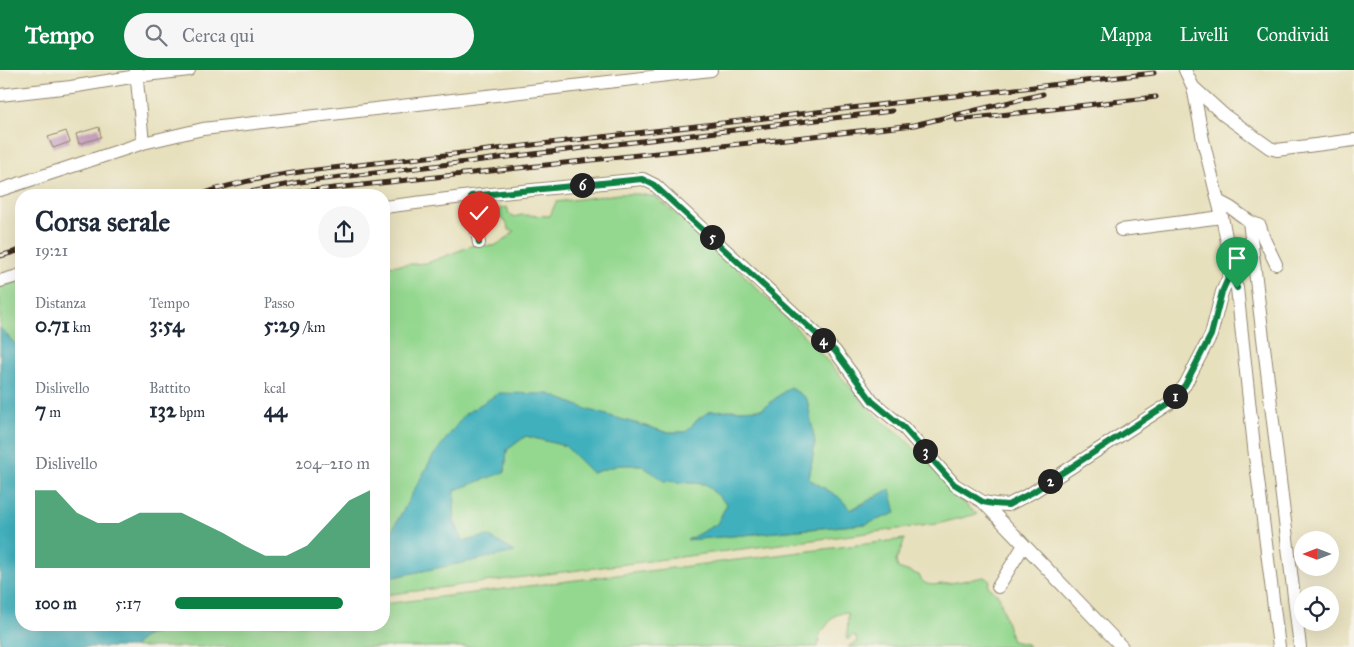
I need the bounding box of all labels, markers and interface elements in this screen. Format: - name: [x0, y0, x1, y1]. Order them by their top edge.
- search box: [124, 13, 474, 58]
- text: Tempo: [25, 20, 94, 50]
- icon: search: [142, 21, 170, 49]
- text: Cerca qui: [182, 24, 254, 47]
- text: Mappa: [1100, 24, 1152, 46]
- text: Livelli: [1180, 24, 1228, 46]
- text: Condividi: [1256, 24, 1329, 46]
- pin: 6: [570, 172, 594, 198]
- text: 6: [579, 177, 586, 194]
- pin: [458, 192, 500, 243]
- icon: check: [465, 199, 493, 227]
- text: Corsa serale: [35, 204, 170, 239]
- button: share: [318, 206, 370, 258]
- pin: 5: [700, 224, 724, 250]
- text: 5: [709, 229, 716, 246]
- pin: [1216, 237, 1258, 288]
- text: 19:21: [35, 241, 68, 260]
- icon: arrive: [1223, 244, 1251, 272]
- text: Distanza: [35, 295, 86, 312]
- text: Tempo: [149, 295, 190, 312]
- text: Passo: [264, 295, 295, 312]
- text: 0.71: [35, 312, 70, 338]
- text: 3:54: [149, 312, 184, 338]
- text: 5:29: [264, 312, 300, 338]
- text: km: [70, 319, 91, 336]
- text: /km: [300, 319, 325, 336]
- pin: 4: [810, 328, 836, 352]
- text: 4: [820, 332, 827, 349]
- text: Dislivello: [35, 380, 90, 397]
- text: Battito: [149, 380, 190, 397]
- text: kcal: [264, 380, 286, 397]
- pin: 1: [1162, 384, 1188, 408]
- text: 1: [1173, 388, 1178, 405]
- text: 7: [35, 397, 46, 423]
- text: 132: [149, 397, 176, 423]
- text: 44: [264, 397, 287, 423]
- text: m: [46, 404, 61, 421]
- text: bpm: [176, 404, 205, 421]
- pin: 3: [912, 438, 938, 464]
- text: 3: [923, 443, 928, 460]
- text: Dislivello: [35, 454, 97, 473]
- text: 204–210 m: [295, 454, 370, 473]
- pin: 2: [1038, 468, 1062, 494]
- text: 2: [1047, 473, 1054, 490]
- north arrow: [1294, 531, 1339, 576]
- map controls: [1294, 531, 1339, 631]
- button: locate: [1294, 586, 1339, 631]
- text: 100 m: [35, 594, 77, 613]
- text: 5:17: [115, 594, 141, 613]

